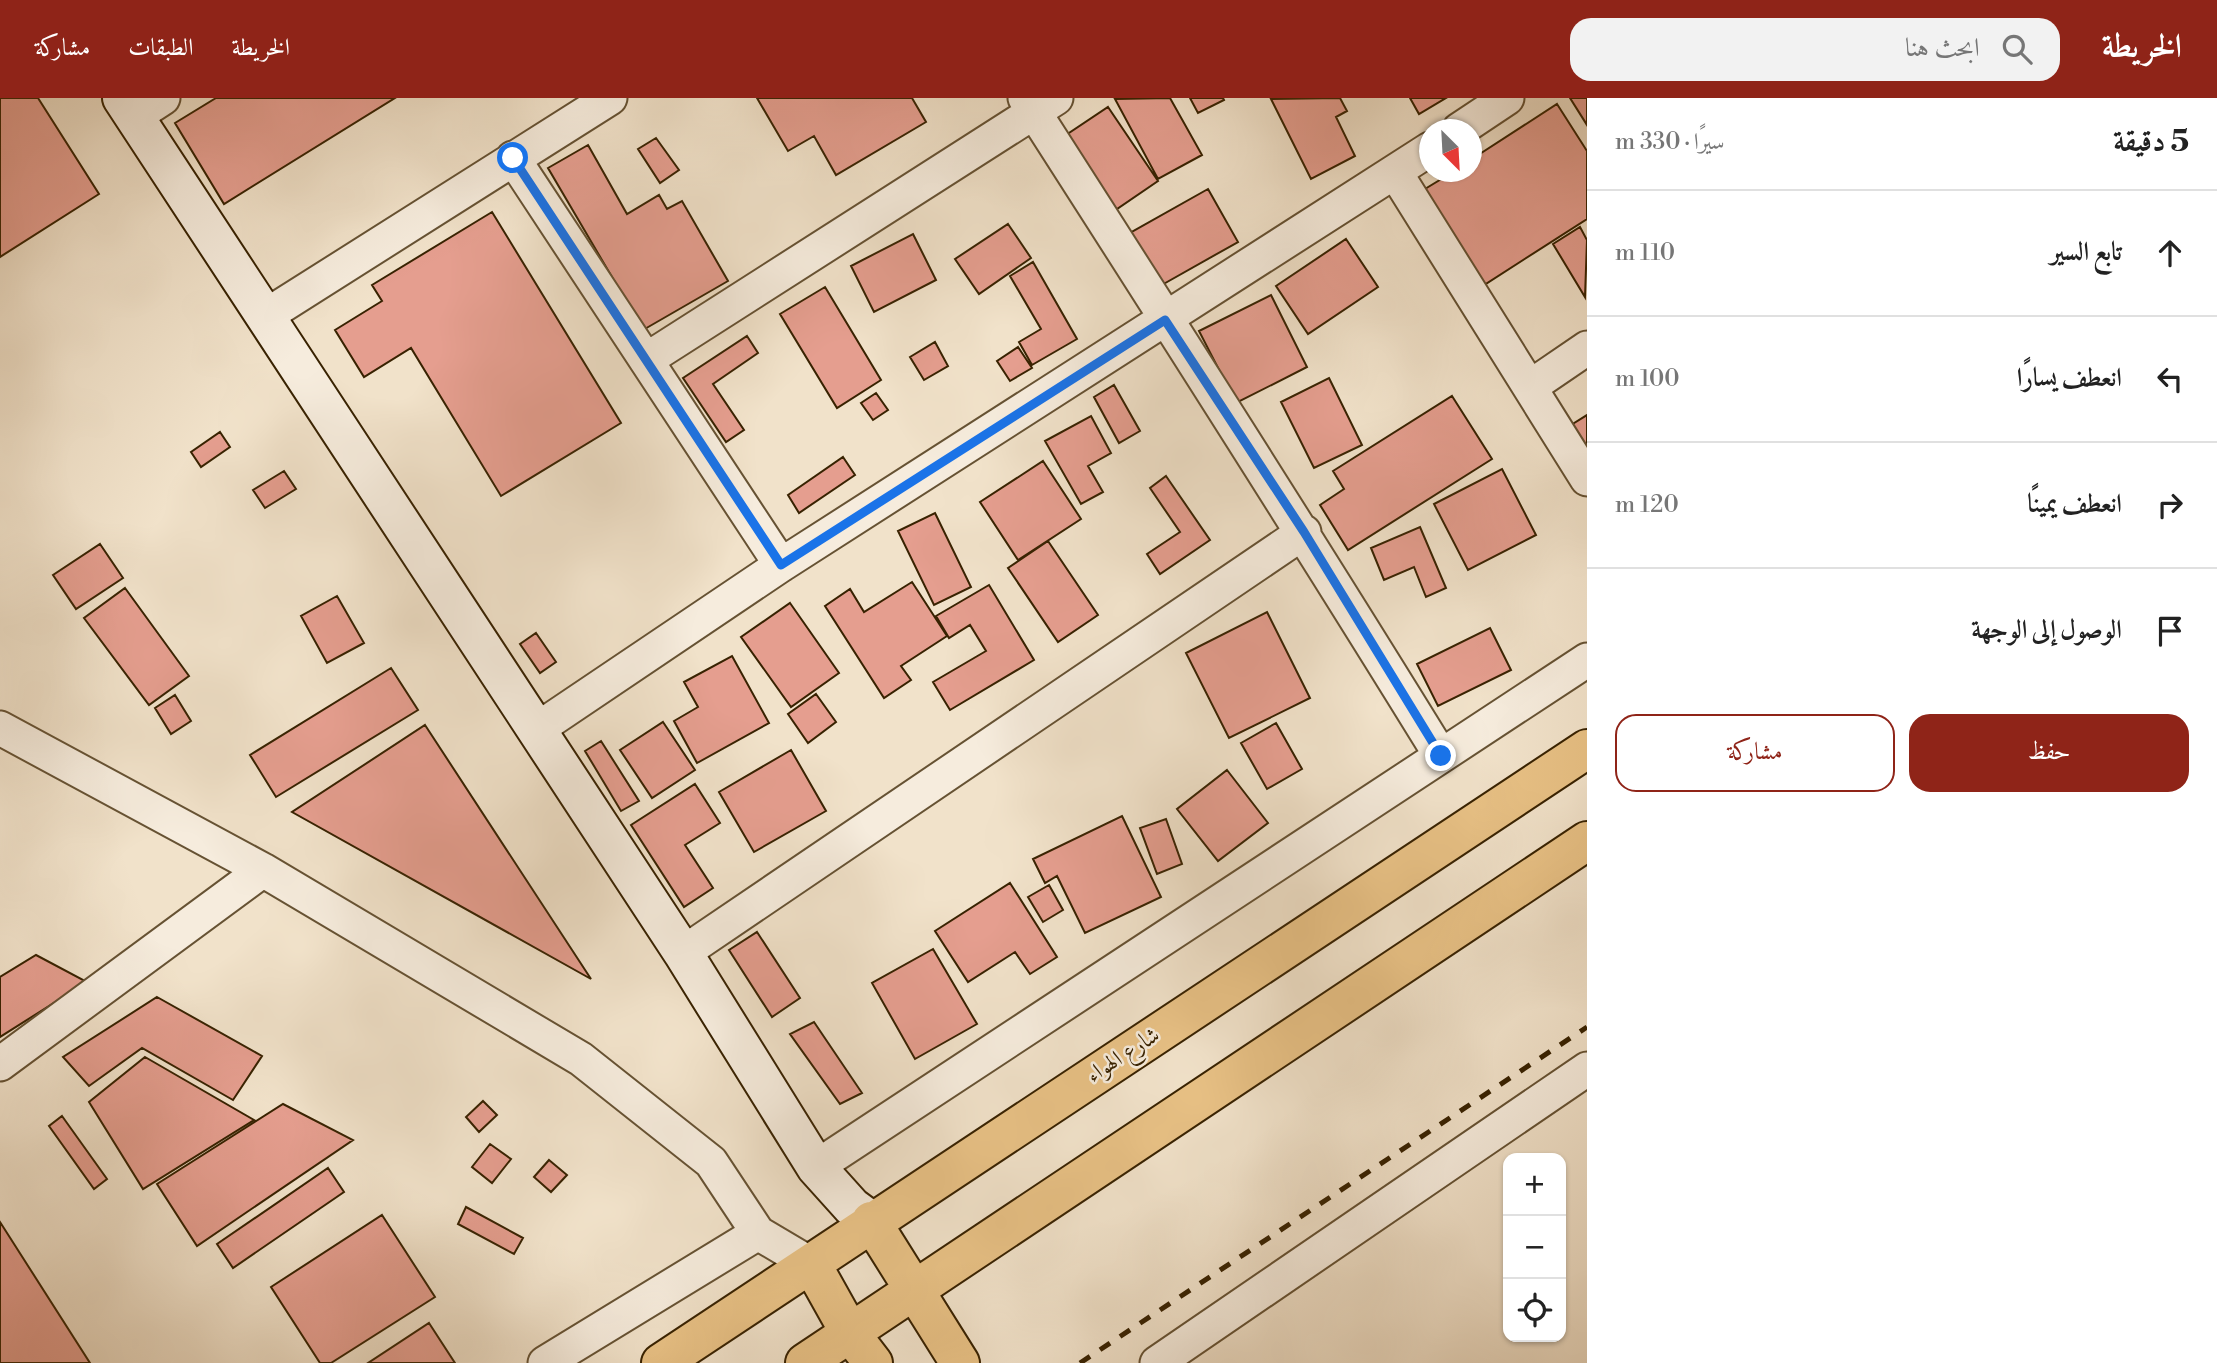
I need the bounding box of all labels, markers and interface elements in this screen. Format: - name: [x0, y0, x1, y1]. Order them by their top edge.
- search box: [1570, 18, 2060, 81]
- text: الخريطة: [2102, 27, 2182, 68]
- icon: search: [1998, 30, 2036, 68]
- text: ابحث هنا: [1905, 32, 1980, 64]
- text: مشاركة: [35, 33, 90, 63]
- text: الطبقات: [128, 33, 194, 63]
- text: الخريطة: [232, 33, 290, 63]
- north arrow: [1419, 119, 1482, 182]
- text: 5 دقيقة: [2113, 123, 2189, 161]
- text: سيرًا · 330 m: [1615, 128, 1725, 156]
- route start: [497, 142, 528, 173]
- icon: ahead: [2151, 234, 2189, 272]
- text: تابع السير: [2050, 236, 2122, 268]
- text: 110 m: [1615, 239, 1675, 267]
- icon: left: [2151, 360, 2189, 398]
- text: انعطف يسارًا: [2017, 362, 2122, 394]
- text: 100 m: [1615, 365, 1680, 393]
- icon: right: [2151, 486, 2189, 524]
- text: انعطف يمينًا: [2027, 488, 2122, 520]
- text: 120 m: [1615, 491, 1679, 519]
- icon: arrive: [2151, 612, 2189, 650]
- text: الوصول إلى الوجهة: [1971, 614, 2122, 646]
- button: مشاركة: [1615, 714, 1895, 792]
- button: حفظ: [1909, 714, 2189, 792]
- route end: [1425, 740, 1456, 771]
- street label: شارع الهواء: [1081, 1021, 1168, 1093]
- map controls: [1503, 1153, 1566, 1342]
- button: +: [1503, 1153, 1566, 1216]
- button: −: [1503, 1216, 1566, 1279]
- button: locate: [1503, 1279, 1566, 1342]

